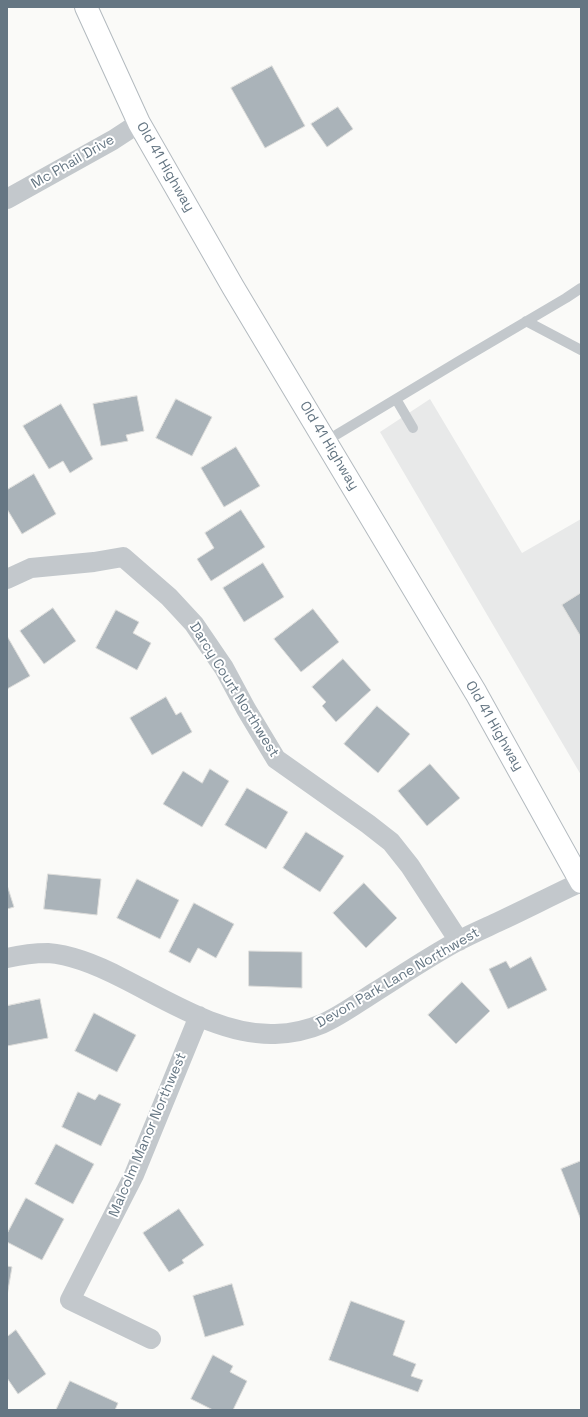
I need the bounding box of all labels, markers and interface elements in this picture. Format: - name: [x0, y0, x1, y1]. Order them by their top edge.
- street label: Old 41 Highway: [132, 119, 198, 215]
- street label: Mc Phail Drive: [28, 131, 118, 193]
- street label: Old 41 Highway: [296, 398, 362, 494]
- street label: Darcy Court Northwest: [186, 620, 282, 760]
- street label: Old 41 Highway: [461, 678, 527, 774]
- street label: Devon Park Lane Northwest: [313, 924, 483, 1032]
- street label: Malcolm Manor Northwest: [106, 1050, 190, 1220]

